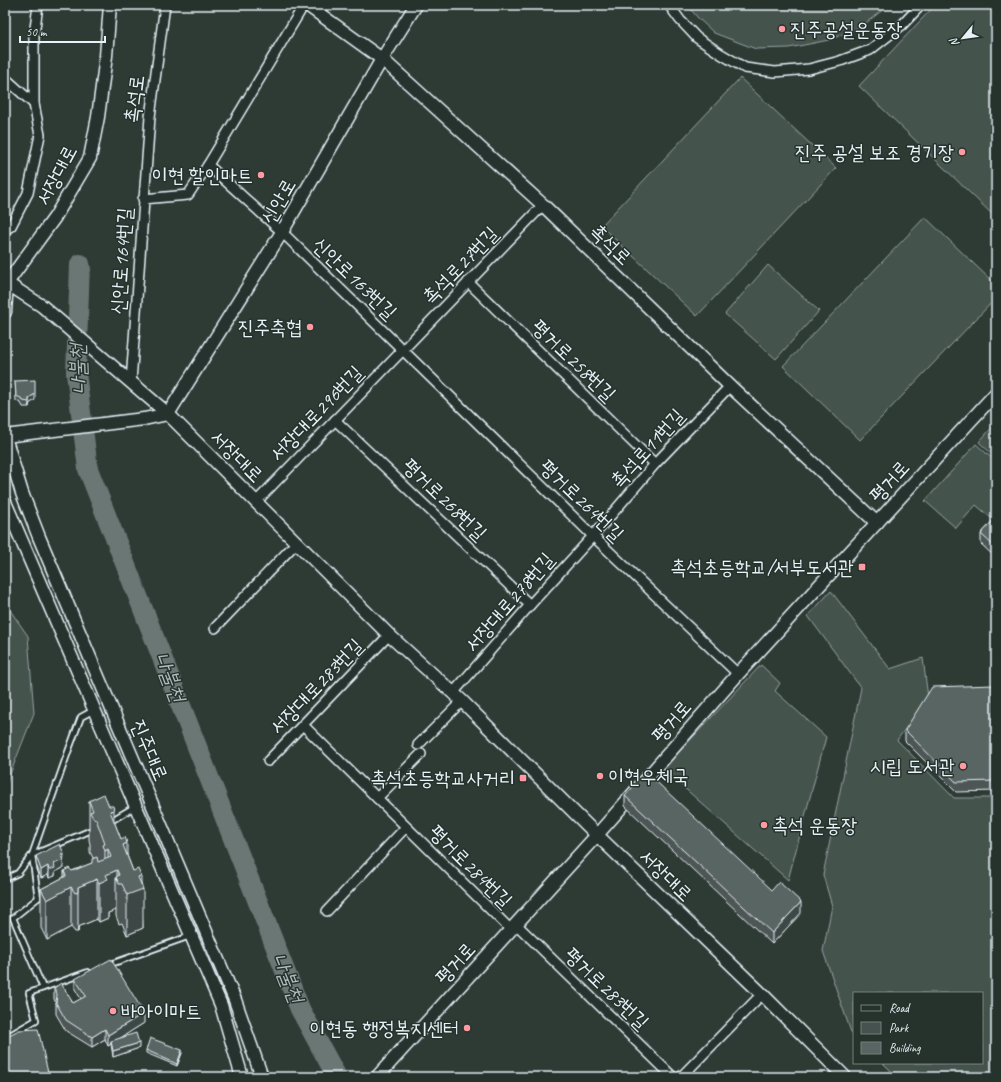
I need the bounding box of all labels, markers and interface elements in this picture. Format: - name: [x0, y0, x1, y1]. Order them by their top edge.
- place label: 진주공설운동장: [790, 17, 903, 42]
- scale bar: [20, 18, 105, 44]
- north arrow: [943, 18, 983, 58]
- text: 50 m: [26, 24, 48, 40]
- marker: 진주공설운동장: [777, 24, 787, 34]
- text: N: [945, 35, 962, 49]
- street label: 촉석로: [119, 74, 150, 125]
- place label: 진주 공설 보조 경기장: [795, 140, 954, 165]
- street label: 서장대로: [30, 141, 83, 210]
- marker: 진주 공설 보조 경기장: [957, 147, 967, 157]
- place label: 이현 할인마트: [152, 163, 253, 188]
- marker: 이현 할인마트: [256, 170, 266, 180]
- street label: 신안로: [256, 174, 301, 228]
- street label: 신안로164번길: [105, 207, 138, 316]
- street label: 촉석로: [585, 219, 637, 270]
- street label: 촉석로27번길: [417, 221, 504, 309]
- street label: 신안로163번길: [307, 232, 402, 325]
- street label: 평거로258번길: [526, 314, 621, 407]
- place label: 진주축협: [238, 315, 302, 340]
- marker: 진주축협: [305, 322, 315, 332]
- water label: 나불천: [64, 341, 92, 395]
- street label: 서장대로296번길: [264, 360, 368, 466]
- street label: 촉석로11번길: [605, 403, 690, 493]
- street label: 서장대로: [205, 425, 268, 488]
- street label: 평거로268번길: [397, 453, 492, 546]
- street label: 평거로264번길: [534, 454, 629, 547]
- street label: 평거로: [864, 455, 915, 508]
- street label: 서장대로278번길: [459, 548, 559, 657]
- place label: 촉석초등학교/서부도서관: [670, 555, 854, 580]
- marker: 촉석초등학교/서부도서관: [857, 562, 867, 572]
- street label: 서장대로283번길: [264, 633, 368, 739]
- water label: 나불천: [149, 649, 192, 707]
- street label: 평거로: [646, 695, 697, 748]
- street label: 진주대로: [125, 716, 174, 785]
- place label: 시립 도서관: [870, 754, 955, 779]
- marker: 시립 도서관: [958, 761, 968, 771]
- place label: 이현우체국: [608, 764, 688, 789]
- place label: 촉석초등학교사거리: [370, 766, 515, 791]
- marker: 이현우체국: [595, 771, 605, 781]
- marker: 촉석초등학교사거리: [518, 773, 528, 783]
- place label: 촉석 운동장: [772, 813, 857, 838]
- street label: 평거로284번길: [424, 820, 517, 913]
- marker: 촉석 운동장: [759, 820, 769, 830]
- street label: 서장대로: [634, 844, 697, 907]
- street label: 평거로: [430, 937, 481, 990]
- street label: 평거로283번길: [559, 942, 654, 1035]
- water label: 나불천: [266, 950, 310, 1008]
- legend: [853, 992, 983, 1064]
- place label: 바아이마트: [121, 999, 201, 1024]
- text: Road: [889, 1000, 911, 1016]
- marker: 바아이마트: [108, 1006, 118, 1016]
- place label: 이현동 행정복지센터: [309, 1016, 459, 1041]
- text: Park: [889, 1020, 910, 1036]
- marker: 이현동 행정복지센터: [462, 1023, 472, 1033]
- text: Building: [889, 1040, 921, 1056]

